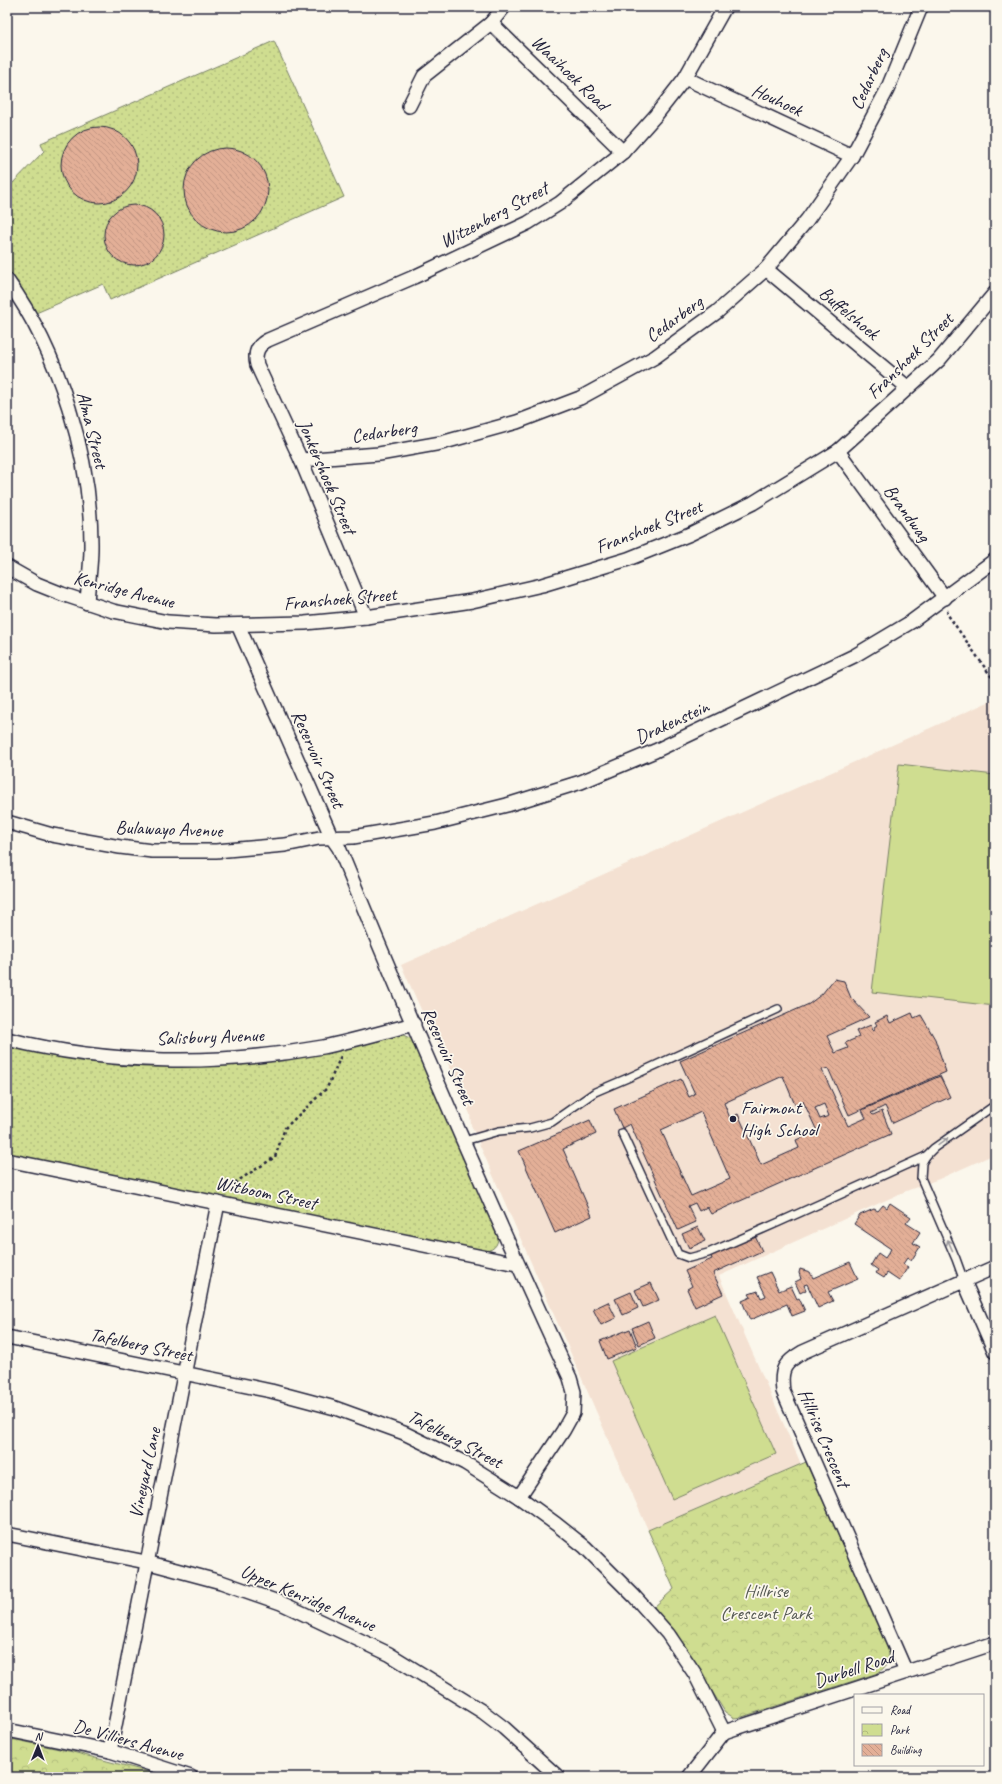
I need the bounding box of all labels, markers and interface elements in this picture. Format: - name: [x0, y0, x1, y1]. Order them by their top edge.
- street label: Waaihoek Road: [526, 30, 616, 118]
- street label: Cedarberg: [844, 43, 894, 114]
- street label: Houhoek: [748, 78, 807, 123]
- street label: Witzenberg Street: [436, 175, 554, 253]
- street label: Buffelshoek: [814, 281, 885, 346]
- street label: Cedarberg: [641, 289, 708, 348]
- street label: Franshoek Street: [862, 306, 960, 404]
- street label: Alma Street: [71, 389, 114, 473]
- street label: Jonkershoek Street: [292, 415, 363, 540]
- street label: Cedarberg: [350, 415, 419, 448]
- street label: Brandwag: [878, 480, 937, 547]
- street label: Franshoek Street: [592, 494, 707, 559]
- street label: Kenridge Avenue: [71, 566, 178, 614]
- street label: Franshoek Street: [283, 582, 399, 616]
- street label: Drakenstein: [631, 694, 714, 750]
- street label: Reservoir Street: [286, 706, 351, 813]
- street label: Bulawayo Avenue: [115, 815, 225, 843]
- street label: Reservoir Street: [416, 1003, 481, 1110]
- street label: Salisbury Avenue: [156, 1023, 266, 1051]
- place label: Fairmont High School: [741, 1096, 821, 1142]
- marker: Fairmont High School: [728, 1114, 738, 1124]
- one-way arrow: [937, 1138, 948, 1146]
- street label: Witboom Street: [213, 1171, 321, 1216]
- one-way arrow: [946, 1239, 953, 1251]
- street label: Tafelberg Street: [88, 1322, 196, 1368]
- street label: Hillrise Crescent: [792, 1385, 857, 1493]
- street label: Tafelberg Street: [404, 1404, 508, 1475]
- street label: Vineyard Lane: [124, 1424, 167, 1520]
- street label: Upper Kenridge Avenue: [237, 1559, 381, 1638]
- park label: Hillrise Crescent Park: [721, 1579, 813, 1625]
- street label: Durbell Road: [811, 1644, 900, 1693]
- legend: [854, 1694, 984, 1766]
- text: Road: [890, 1702, 912, 1718]
- street label: De Villiers Avenue: [70, 1714, 187, 1767]
- text: Park: [890, 1722, 911, 1738]
- north arrow: [18, 1726, 58, 1766]
- text: N: [35, 1729, 44, 1743]
- text: Building: [890, 1742, 922, 1758]

